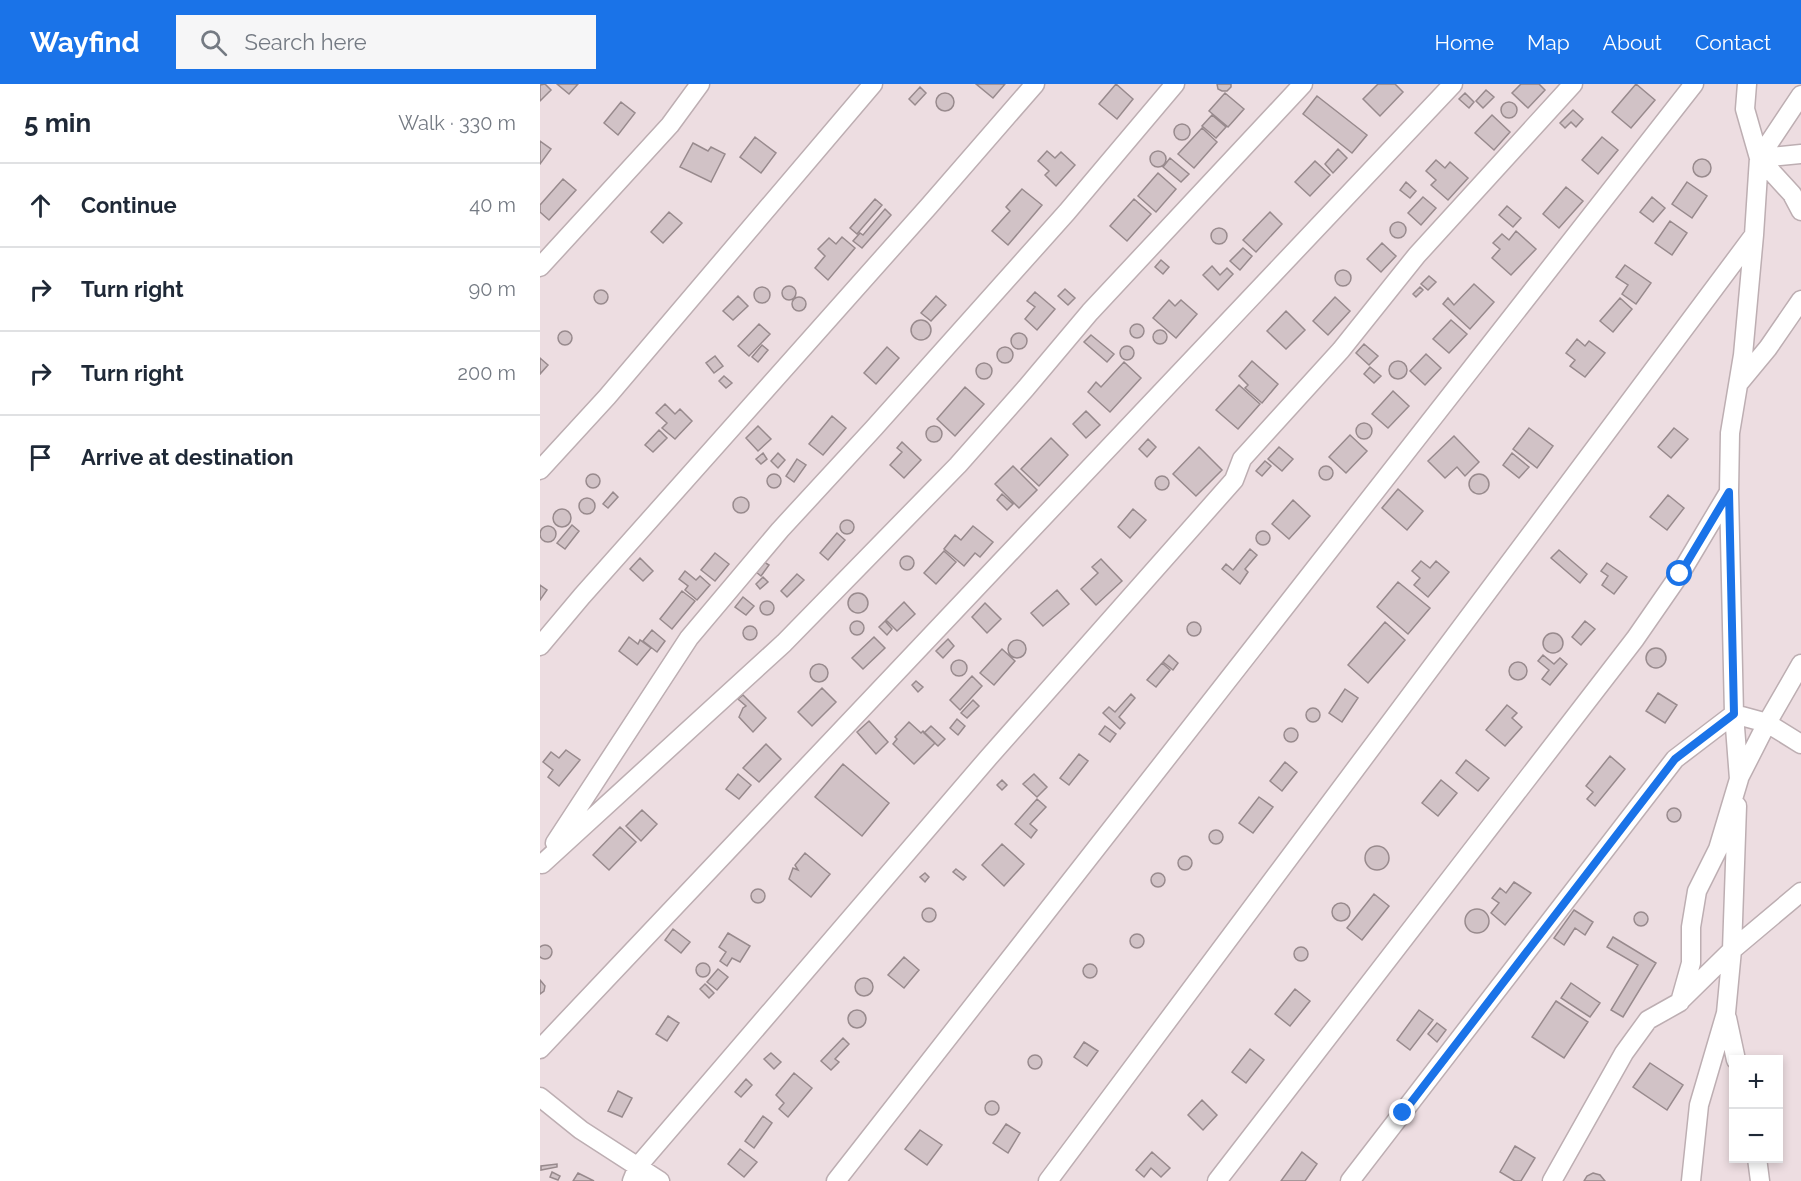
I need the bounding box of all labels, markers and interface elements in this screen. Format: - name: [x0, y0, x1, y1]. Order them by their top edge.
- search box: [176, 15, 596, 69]
- text: Wayfind: [30, 26, 140, 59]
- icon: search: [197, 26, 230, 59]
- text: Search here: [245, 29, 367, 55]
- text: Home: [1435, 30, 1494, 55]
- text: Map: [1527, 30, 1570, 55]
- text: About: [1603, 30, 1662, 55]
- text: Contact: [1695, 30, 1771, 55]
- text: 5 min: [24, 108, 91, 138]
- text: Walk · 330 m: [398, 111, 516, 135]
- icon: ahead: [24, 189, 57, 222]
- text: Continue: [81, 192, 177, 218]
- text: 40 m: [469, 193, 516, 217]
- icon: right: [24, 273, 57, 306]
- text: Turn right: [81, 276, 184, 302]
- text: 90 m: [469, 277, 516, 301]
- icon: right: [24, 357, 57, 390]
- text: Turn right: [81, 360, 184, 386]
- text: 200 m: [458, 361, 516, 385]
- icon: arrive: [24, 441, 57, 474]
- text: Arrive at destination: [81, 444, 294, 470]
- route start: [1666, 560, 1692, 586]
- map controls: [1729, 1055, 1783, 1163]
- button: +: [1729, 1055, 1783, 1109]
- route end: [1389, 1099, 1415, 1125]
- button: −: [1729, 1109, 1783, 1163]

